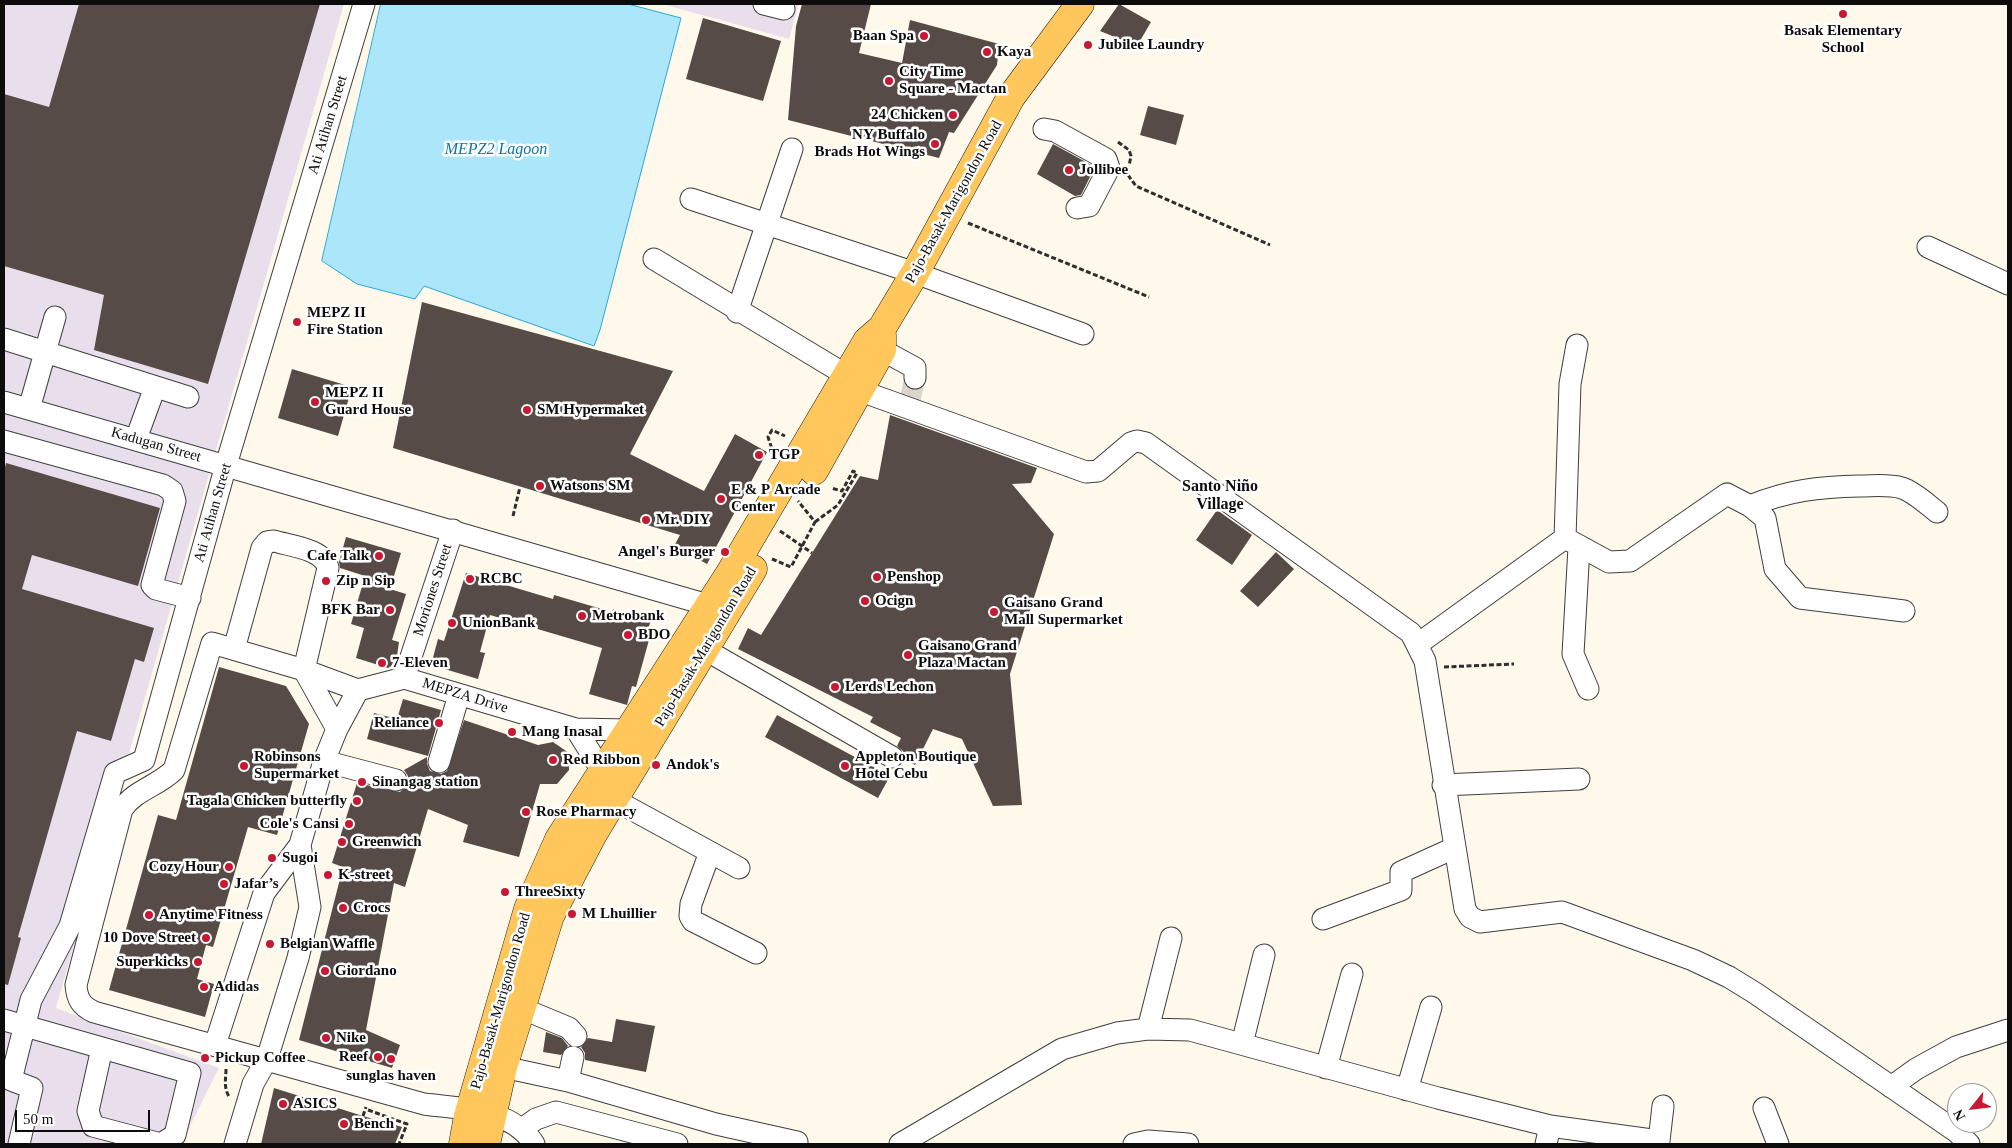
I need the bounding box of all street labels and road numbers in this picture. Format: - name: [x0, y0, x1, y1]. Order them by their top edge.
- street label: Ati Atihan Street: [304, 73, 352, 177]
- street label: Pajo-Basak-Marigondon Road: [902, 118, 1006, 286]
- street label: Kadugan Street: [109, 424, 203, 466]
- street label: Ati Atihan Street: [190, 461, 236, 565]
- street label: Moriones Street: [410, 541, 456, 639]
- street label: Pajo-Basak-Marigondon Road: [651, 564, 761, 730]
- street label: MEPZA Drive: [420, 674, 510, 718]
- street label: Pajo-Basak-Marigondon Road: [467, 911, 535, 1091]

